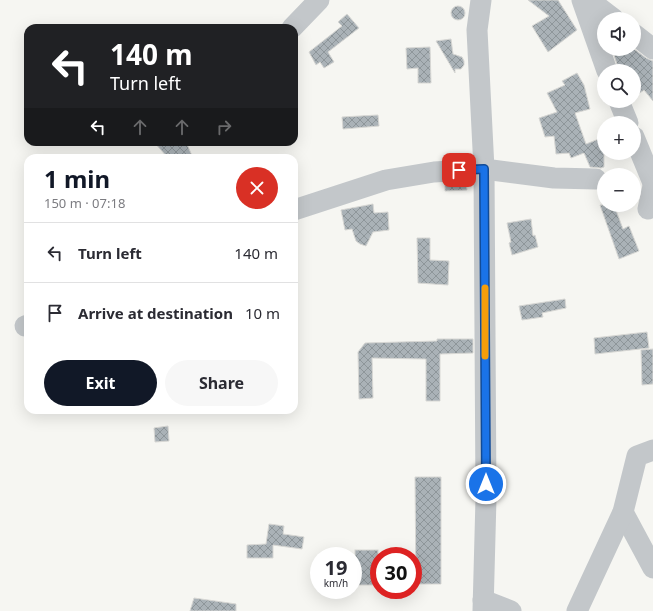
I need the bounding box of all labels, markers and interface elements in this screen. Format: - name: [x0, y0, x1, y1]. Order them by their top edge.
- map controls: [597, 12, 641, 212]
- button: sound: [597, 12, 641, 56]
- text: 140 m: [110, 35, 193, 73]
- icon: left: [44, 40, 96, 92]
- button: search: [597, 64, 641, 108]
- text: Turn left: [110, 71, 181, 95]
- icon: left: [87, 116, 109, 138]
- icon: ahead: [129, 116, 151, 138]
- icon: ahead: [171, 116, 193, 138]
- icon: right: [213, 116, 235, 138]
- button: +: [597, 116, 641, 160]
- pin: [442, 153, 476, 187]
- icon: arrive: [448, 159, 470, 181]
- text: 1 min: [44, 162, 110, 195]
- button: close: [236, 167, 278, 209]
- button: −: [597, 168, 641, 212]
- text: 150 m · 07:18: [44, 194, 125, 212]
- icon: left: [44, 242, 66, 264]
- text: Turn left: [78, 243, 142, 263]
- text: 140 m: [234, 243, 278, 263]
- icon: arrive: [44, 302, 66, 324]
- text: Arrive at destination: [78, 303, 233, 323]
- text: 10 m: [245, 303, 280, 323]
- button: Exit: [44, 360, 157, 406]
- button: Share: [165, 360, 278, 406]
- position arrow: [465, 463, 507, 505]
- speed limit sign: 30: [370, 547, 422, 599]
- text: 19: [325, 554, 347, 581]
- text: km/h: [324, 576, 348, 590]

